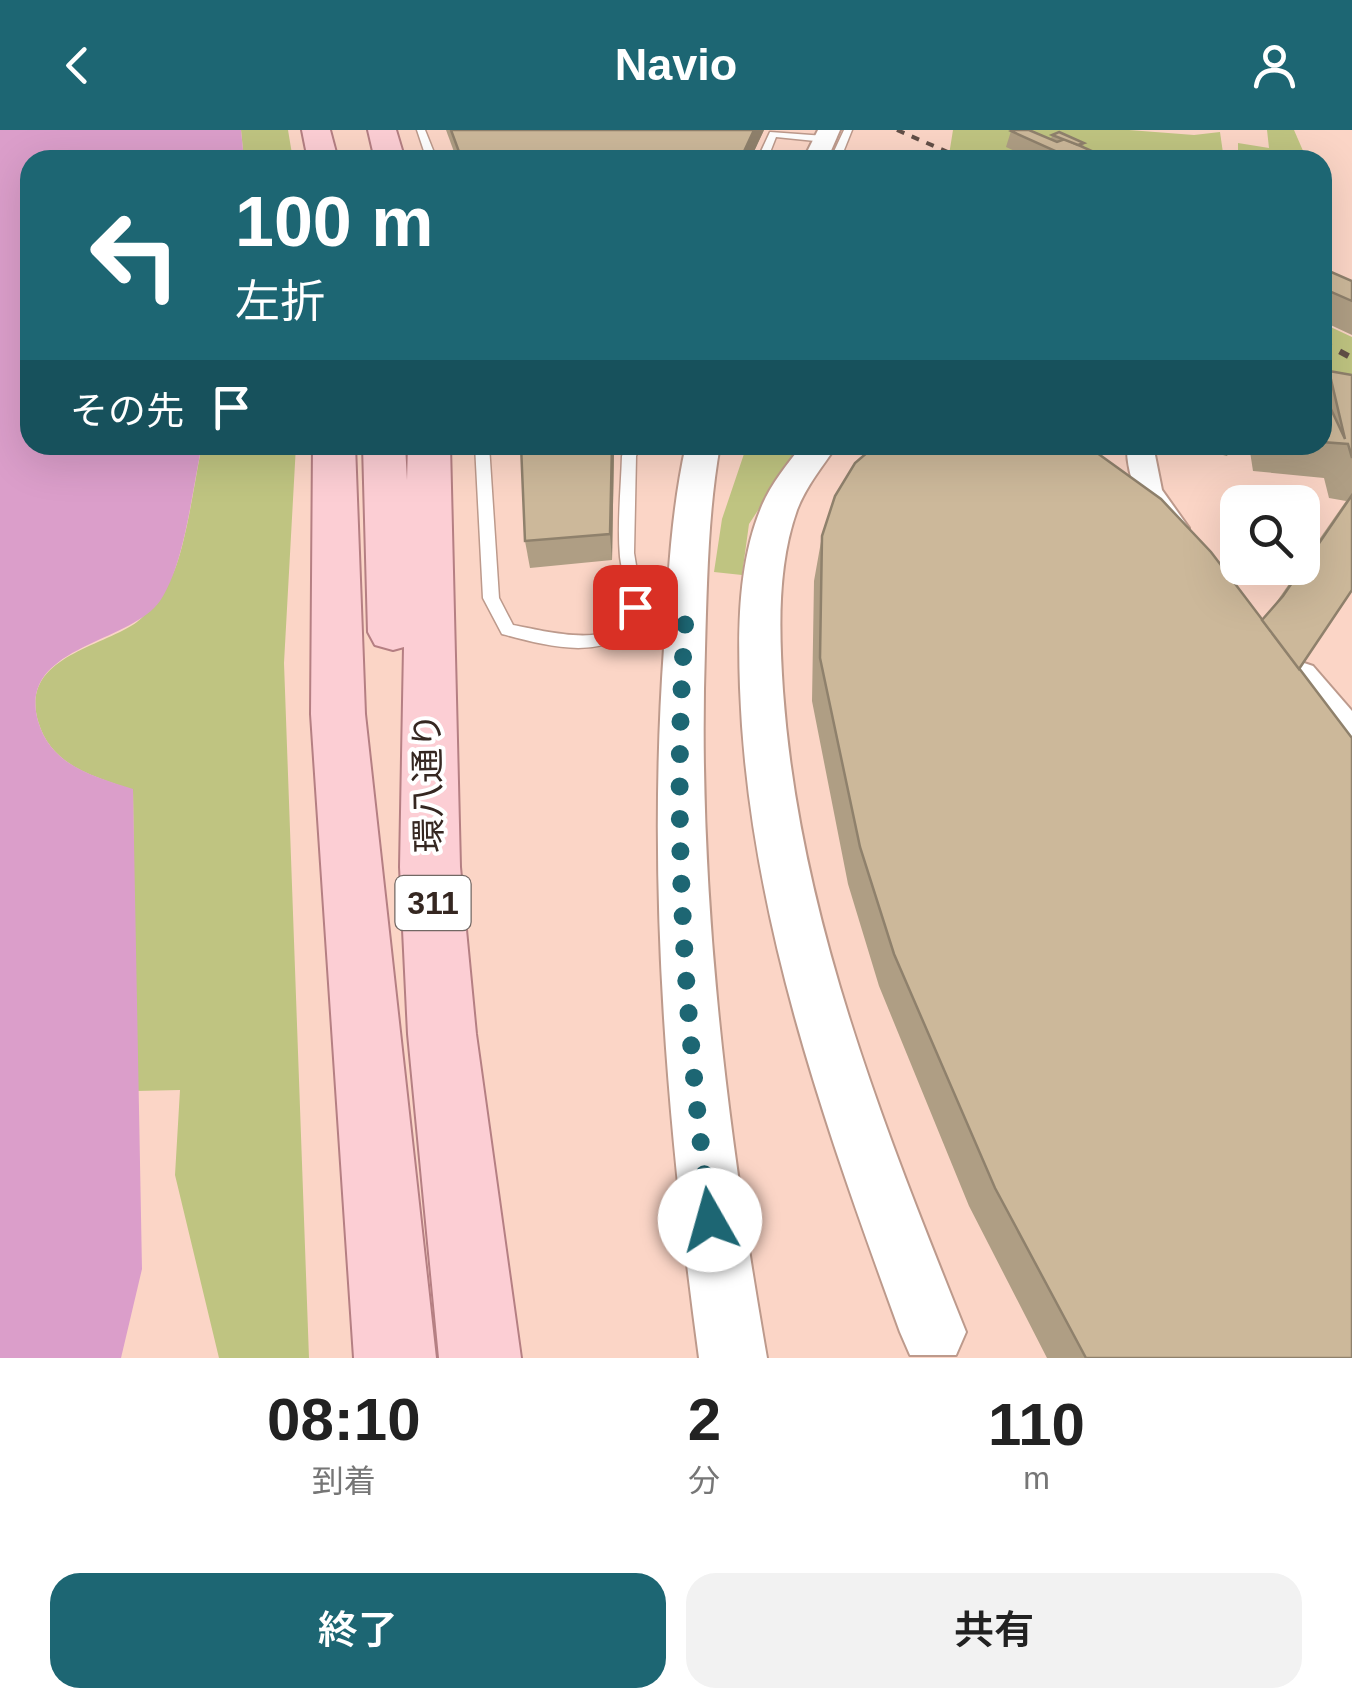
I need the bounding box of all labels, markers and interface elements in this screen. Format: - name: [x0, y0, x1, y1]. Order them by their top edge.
- icon: back: [50, 38, 105, 93]
- icon: person: [1247, 38, 1302, 93]
- text: Navio: [615, 39, 737, 90]
- text: 100 m: [235, 183, 433, 261]
- icon: left: [70, 190, 200, 320]
- text: 左折: [235, 276, 325, 327]
- icon: arrive: [204, 380, 259, 435]
- text: その先: [70, 390, 184, 432]
- map controls: [1220, 485, 1320, 585]
- button: search: [1220, 485, 1320, 585]
- pin: [593, 565, 678, 650]
- icon: arrive: [608, 580, 663, 635]
- street label: 環八通り: [407, 713, 448, 853]
- road number: 311: [396, 876, 470, 930]
- position arrow: [658, 1168, 762, 1272]
- text: 08:10: [267, 1386, 421, 1453]
- text: 2: [688, 1386, 721, 1453]
- text: 110: [988, 1391, 1085, 1458]
- text: m: [1023, 1460, 1050, 1496]
- text: 到着: [312, 1463, 376, 1499]
- text: 分: [688, 1463, 720, 1499]
- button: 終了: [50, 1573, 666, 1688]
- button: 共有: [686, 1573, 1302, 1688]

